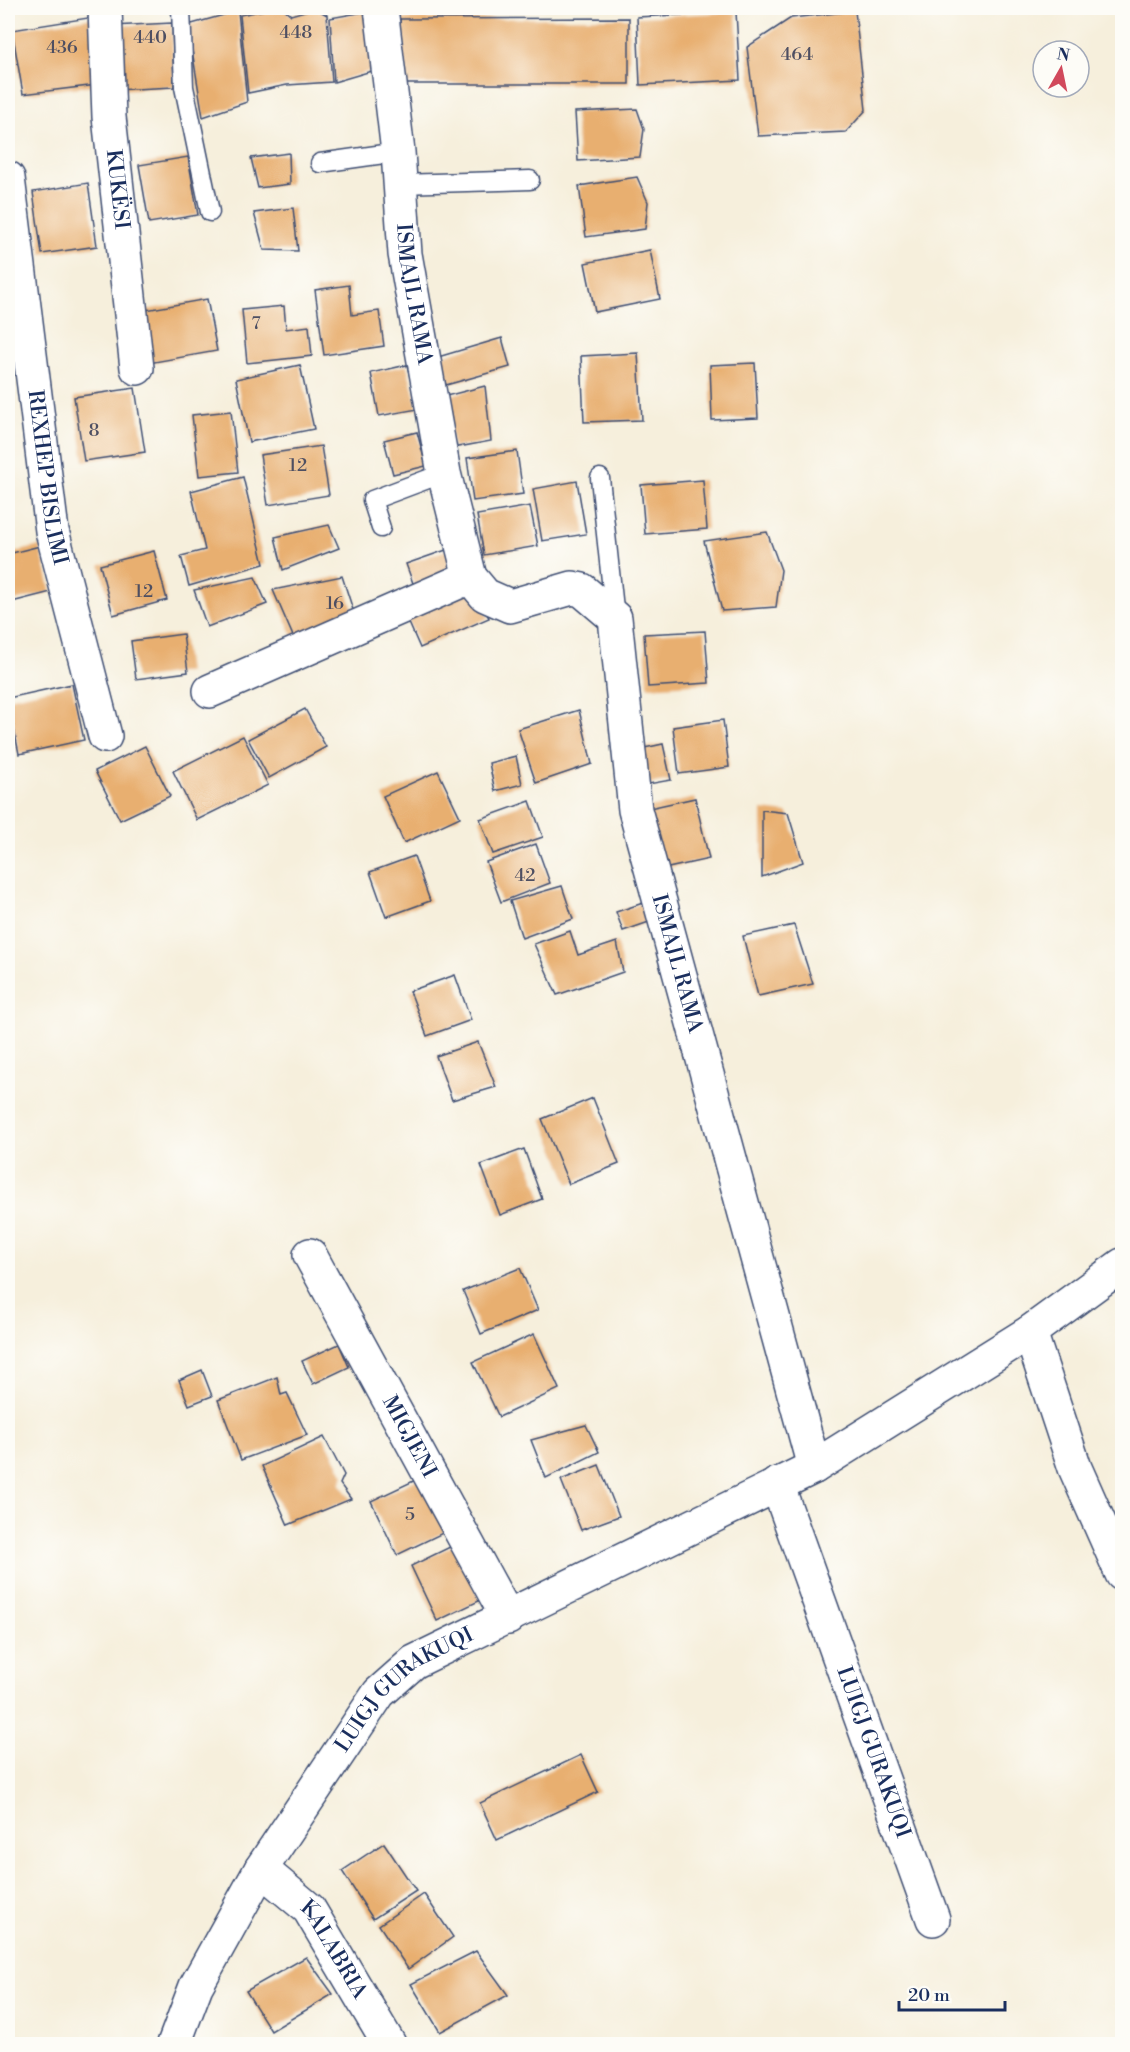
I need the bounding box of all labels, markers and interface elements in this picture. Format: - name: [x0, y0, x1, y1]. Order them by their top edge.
- house number: 448: [280, 21, 312, 44]
- house number: 440: [133, 26, 167, 49]
- house number: 436: [46, 36, 78, 59]
- north arrow: [1031, 39, 1091, 99]
- house number: 464: [781, 43, 814, 66]
- text: N: [1055, 44, 1071, 66]
- street label: KUKËSI: [100, 148, 134, 231]
- street label: ISMAJL RAMA: [390, 223, 438, 367]
- house number: 7: [251, 312, 261, 335]
- street label: REXHEP BISLIMI: [22, 389, 73, 568]
- house number: 8: [88, 419, 100, 442]
- house number: 12: [289, 454, 307, 477]
- house number: 12: [135, 580, 153, 603]
- house number: 16: [326, 592, 344, 615]
- house number: 42: [515, 864, 535, 887]
- street label: ISMAJL RAMA: [646, 892, 708, 1036]
- street label: MIGJENI: [376, 1391, 442, 1482]
- house number: 5: [405, 1503, 415, 1526]
- street label: LUIGJ GURAKUQI: [330, 1622, 478, 1758]
- street label: LUIGJ GURAKUQI: [831, 1663, 916, 1842]
- street label: KALABRIA: [295, 1894, 373, 2004]
- scale bar: [899, 1974, 1006, 2012]
- text: 20 m: [908, 1984, 950, 2007]

